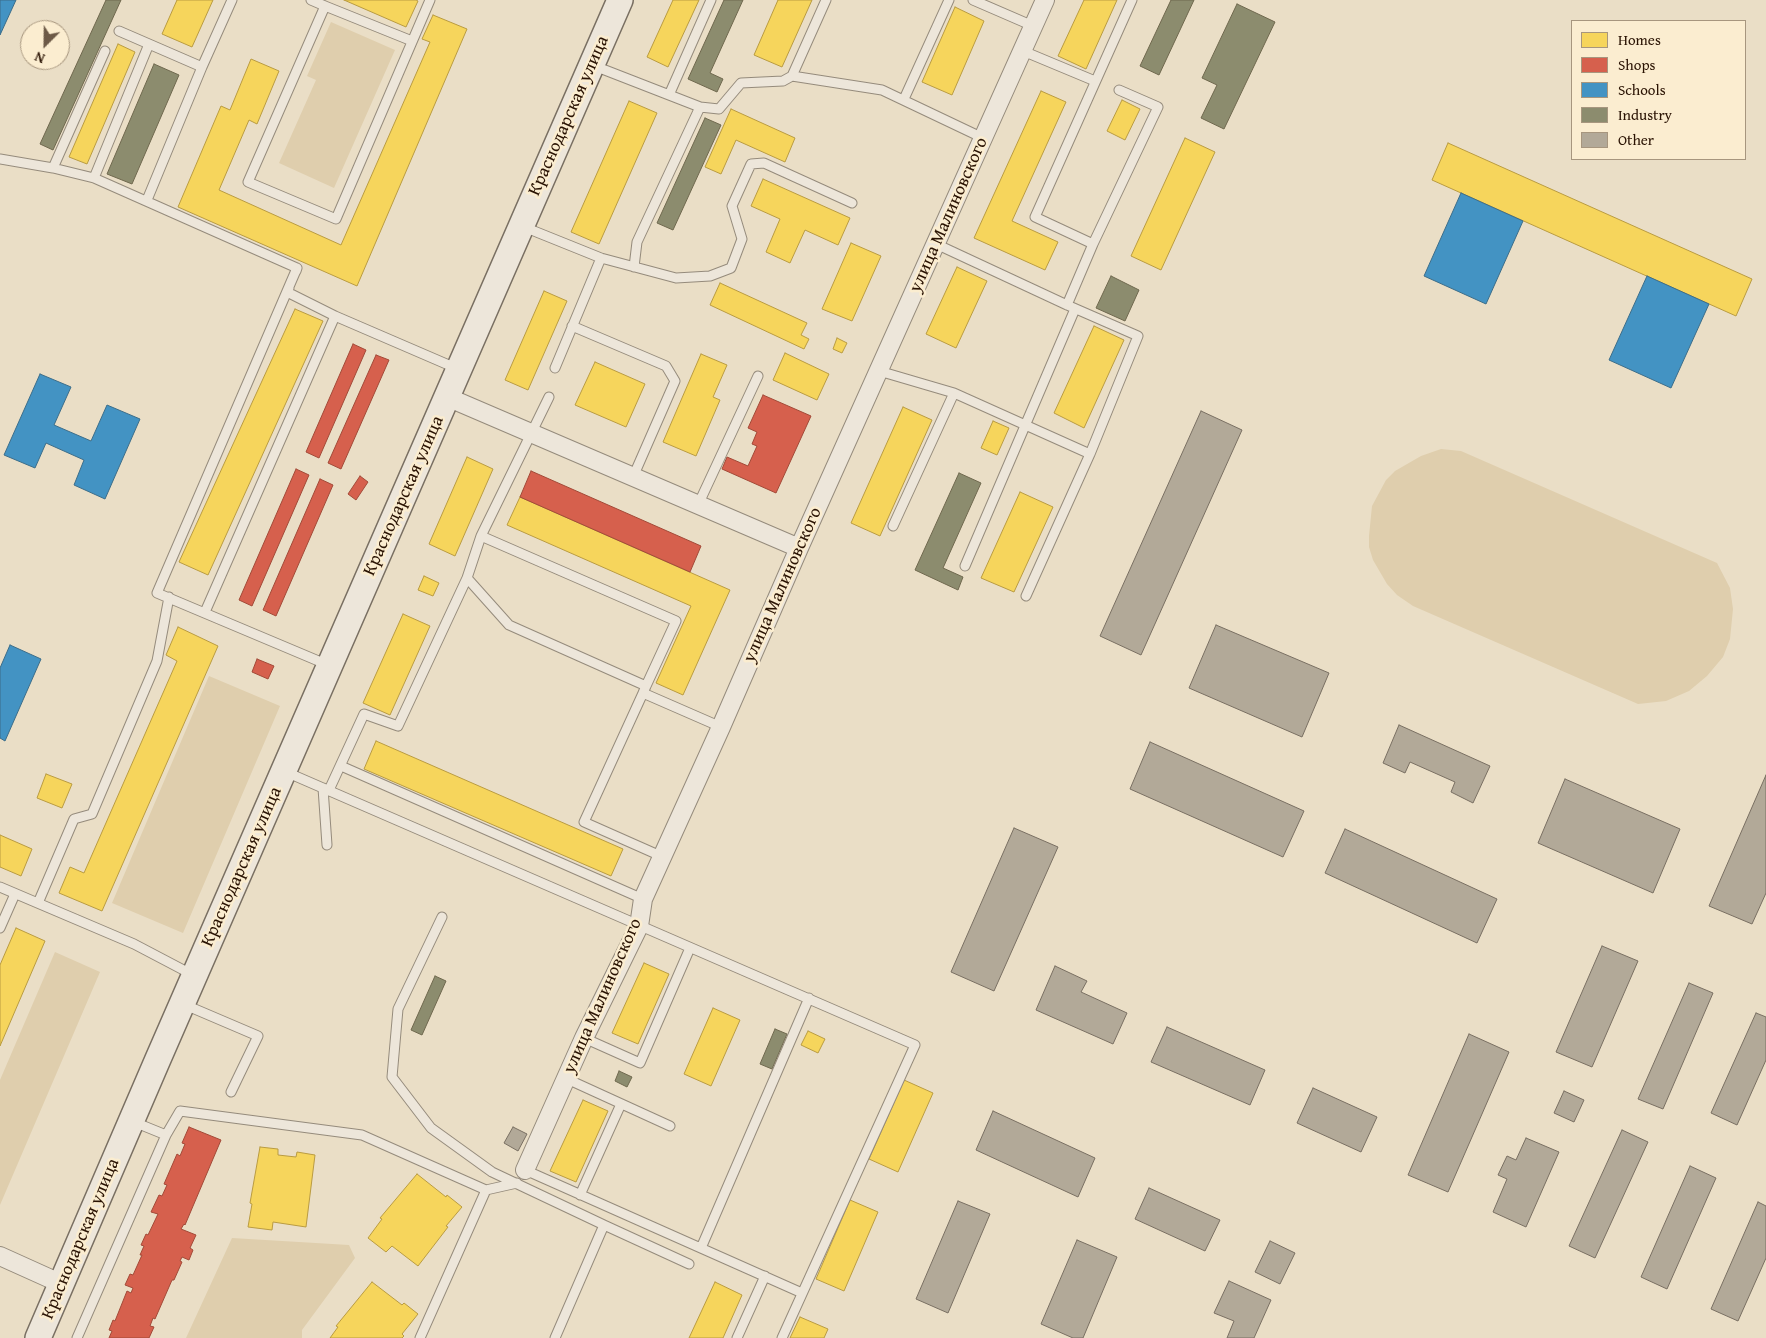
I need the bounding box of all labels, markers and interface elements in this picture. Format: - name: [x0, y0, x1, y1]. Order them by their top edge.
- north arrow: [20, 20, 70, 70]
- legend: [1571, 20, 1746, 160]
- text: Homes: [1618, 29, 1661, 50]
- street label: Краснодарская улица: [524, 33, 614, 199]
- text: N: [31, 47, 48, 69]
- text: Shops: [1618, 54, 1655, 75]
- text: Schools: [1618, 79, 1666, 100]
- text: Industry: [1618, 104, 1672, 125]
- text: Other: [1618, 129, 1654, 150]
- street label: улица Малиновского: [905, 134, 993, 296]
- street label: Краснодарская улица: [359, 413, 449, 579]
- street label: улица Малиновского: [739, 504, 827, 666]
- street label: Краснодарская улица: [197, 784, 287, 950]
- street label: улица Малиновского: [559, 915, 647, 1077]
- street label: Краснодарская улица: [37, 1155, 125, 1323]

